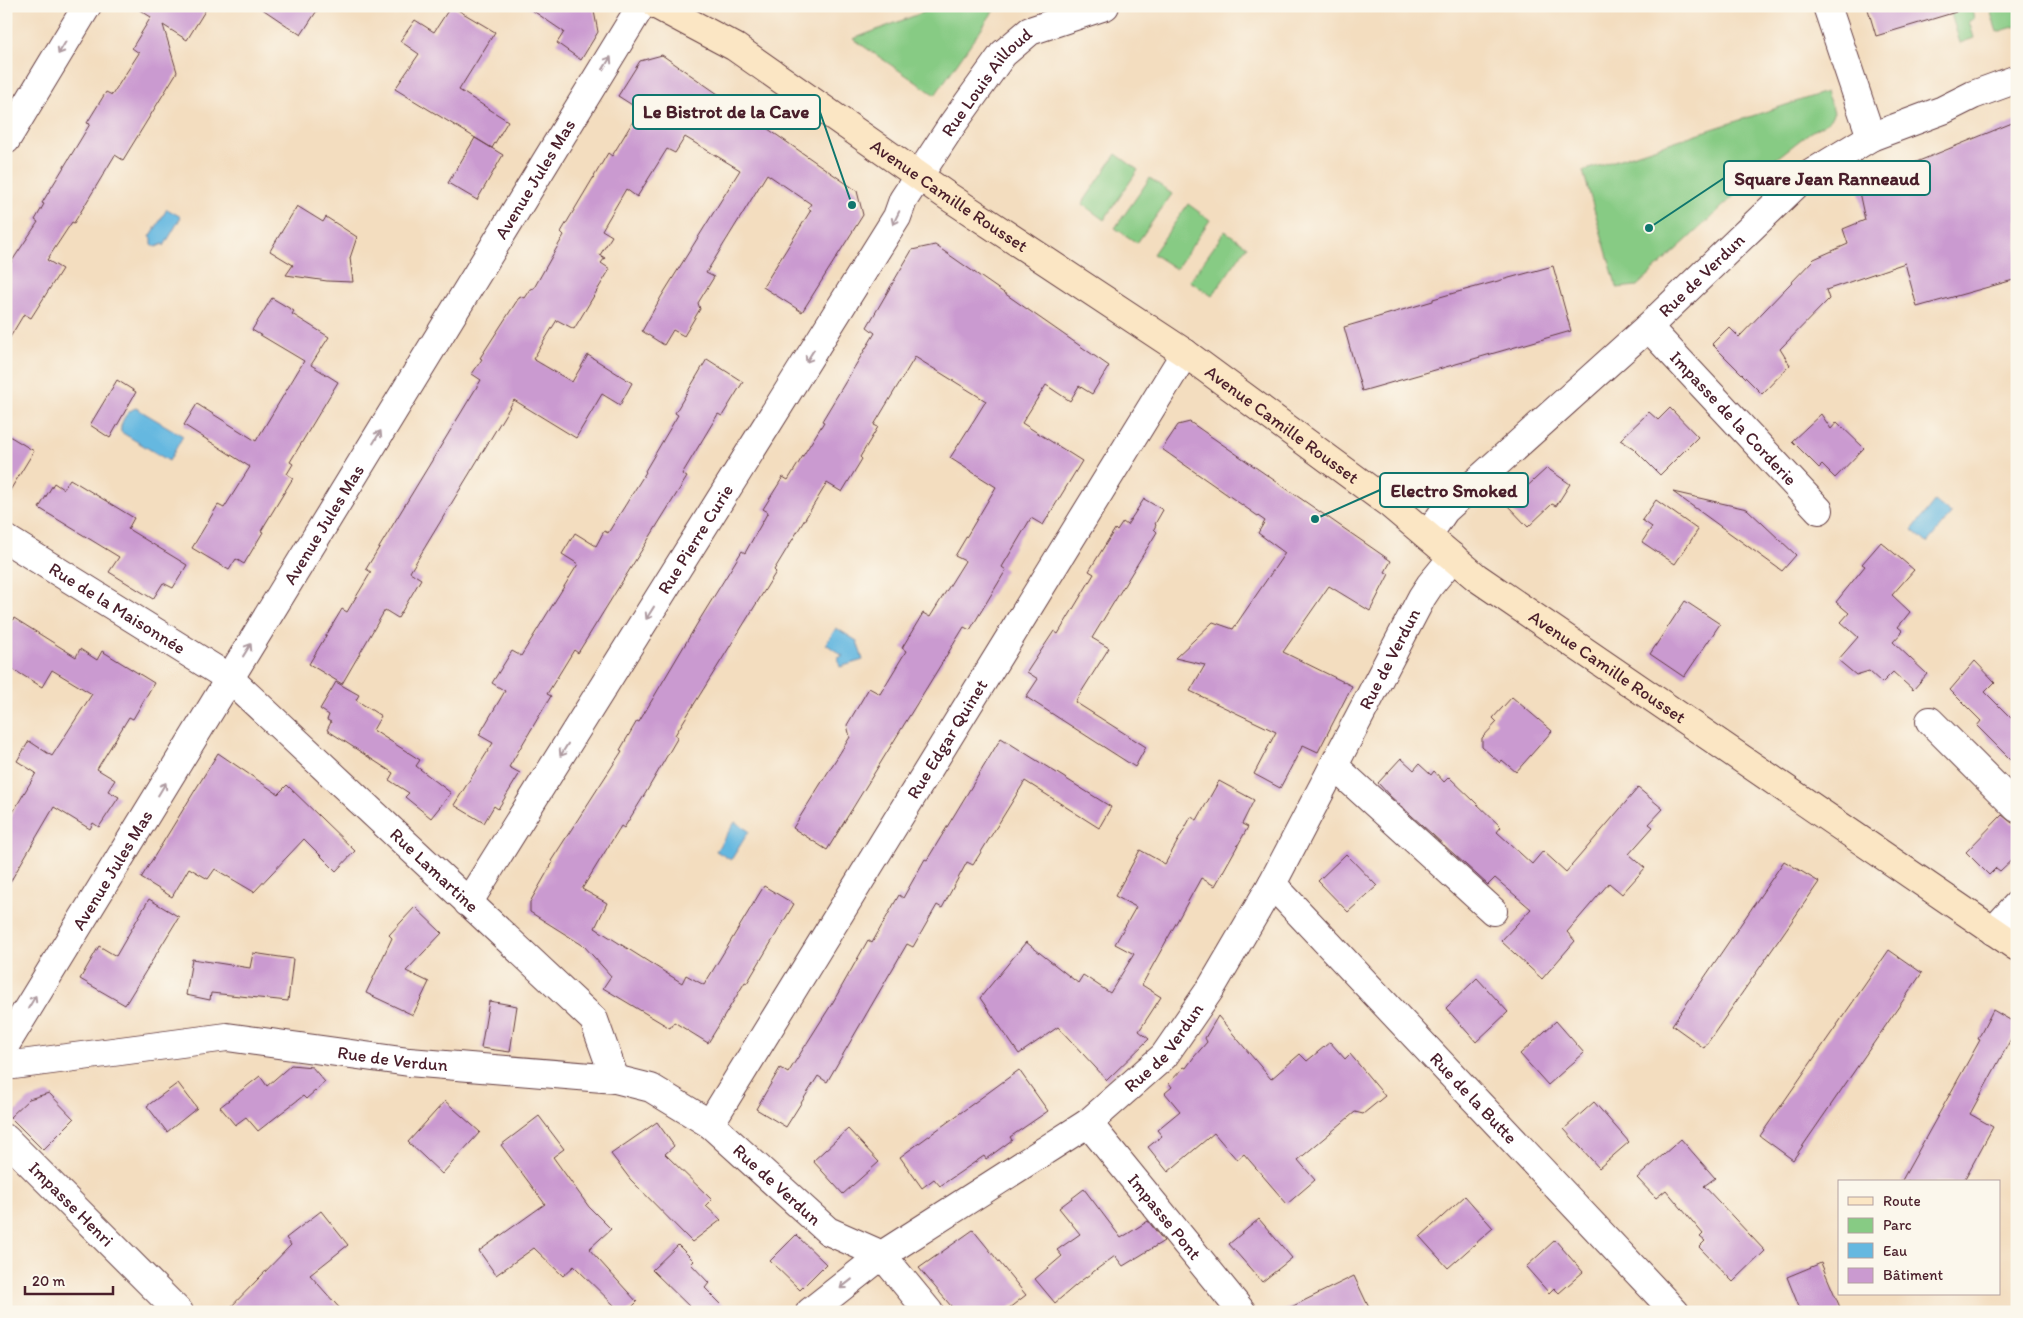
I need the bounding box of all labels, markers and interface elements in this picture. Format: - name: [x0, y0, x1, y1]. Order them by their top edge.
- street label: Rue Louis Ailloud: [936, 23, 1037, 141]
- one-way arrow: [56, 40, 66, 54]
- one-way arrow: [602, 56, 612, 70]
- callout: Le Bistrot de la Cave: [633, 95, 820, 129]
- text: Le Bistrot de la Cave: [643, 100, 809, 123]
- street label: Avenue Jules Mas: [490, 115, 580, 243]
- street label: Avenue Camille Rousset: [866, 134, 1032, 257]
- callout: Square Jean Ranneaud: [1724, 161, 1930, 195]
- text: Square Jean Ranneaud: [1734, 167, 1920, 190]
- one-way arrow: [891, 210, 900, 225]
- street label: Rue de Verdun: [1654, 229, 1749, 322]
- street label: Impasse de la Corderie: [1665, 346, 1802, 490]
- one-way arrow: [805, 349, 815, 363]
- street label: Avenue Camille Rousset: [1201, 361, 1363, 489]
- one-way arrow: [373, 430, 383, 444]
- street label: Avenue Jules Mas: [279, 460, 369, 589]
- callout: Electro Smoked: [1380, 473, 1528, 507]
- text: Electro Smoked: [1390, 479, 1518, 502]
- street label: Rue Pierre Curie: [653, 480, 738, 598]
- street label: Rue de la Maisonnée: [45, 558, 189, 659]
- one-way arrow: [645, 605, 655, 619]
- street label: Rue de Verdun: [1354, 605, 1425, 713]
- street label: Avenue Camille Rousset: [1525, 605, 1690, 728]
- one-way arrow: [241, 643, 252, 657]
- street label: Rue Edgar Quinet: [902, 675, 992, 803]
- one-way arrow: [559, 743, 569, 757]
- one-way arrow: [157, 782, 167, 796]
- street label: Avenue Jules Mas: [67, 806, 158, 934]
- street label: Rue Lamartine: [385, 823, 483, 917]
- one-way arrow: [27, 996, 37, 1010]
- street label: Rue de Verdun: [1120, 999, 1208, 1097]
- street label: Rue de Verdun: [336, 1041, 449, 1076]
- street label: Rue de la Butte: [1425, 1048, 1522, 1148]
- street label: Rue de Verdun: [728, 1139, 826, 1230]
- street label: Impasse Henri: [24, 1157, 118, 1251]
- street label: Impasse Pont: [1123, 1169, 1206, 1265]
- legend: [1838, 1180, 2000, 1296]
- text: Route: [1883, 1192, 1921, 1210]
- text: Parc: [1883, 1216, 1912, 1234]
- text: Eau: [1883, 1242, 1907, 1260]
- scale bar: [25, 1263, 112, 1295]
- text: Bâtiment: [1883, 1266, 1944, 1284]
- text: 20 m: [32, 1272, 66, 1290]
- one-way arrow: [840, 1278, 853, 1289]

